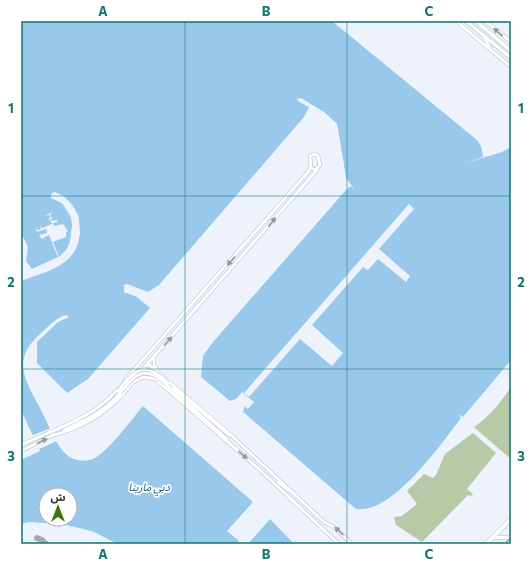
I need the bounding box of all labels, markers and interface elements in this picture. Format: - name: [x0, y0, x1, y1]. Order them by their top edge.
- text: A: [98, 3, 108, 19]
- text: B: [262, 3, 271, 19]
- text: C: [425, 3, 434, 19]
- one-way arrow: [493, 27, 504, 36]
- text: 1: [8, 100, 14, 116]
- text: 1: [518, 100, 524, 116]
- one-way arrow: [267, 217, 276, 228]
- one-way arrow: [226, 255, 235, 266]
- text: 2: [7, 274, 15, 290]
- text: 2: [517, 274, 525, 290]
- one-way arrow: [163, 337, 172, 346]
- one-way arrow: [36, 438, 48, 444]
- text: 3: [7, 448, 15, 464]
- text: 3: [517, 448, 525, 464]
- one-way arrow: [237, 450, 248, 459]
- water label: دبي مارينا: [128, 480, 170, 497]
- north arrow: [38, 487, 78, 527]
- text: ش: [50, 490, 66, 504]
- one-way arrow: [334, 527, 344, 536]
- text: A: [98, 546, 108, 562]
- text: B: [262, 546, 271, 562]
- text: C: [425, 546, 434, 562]

